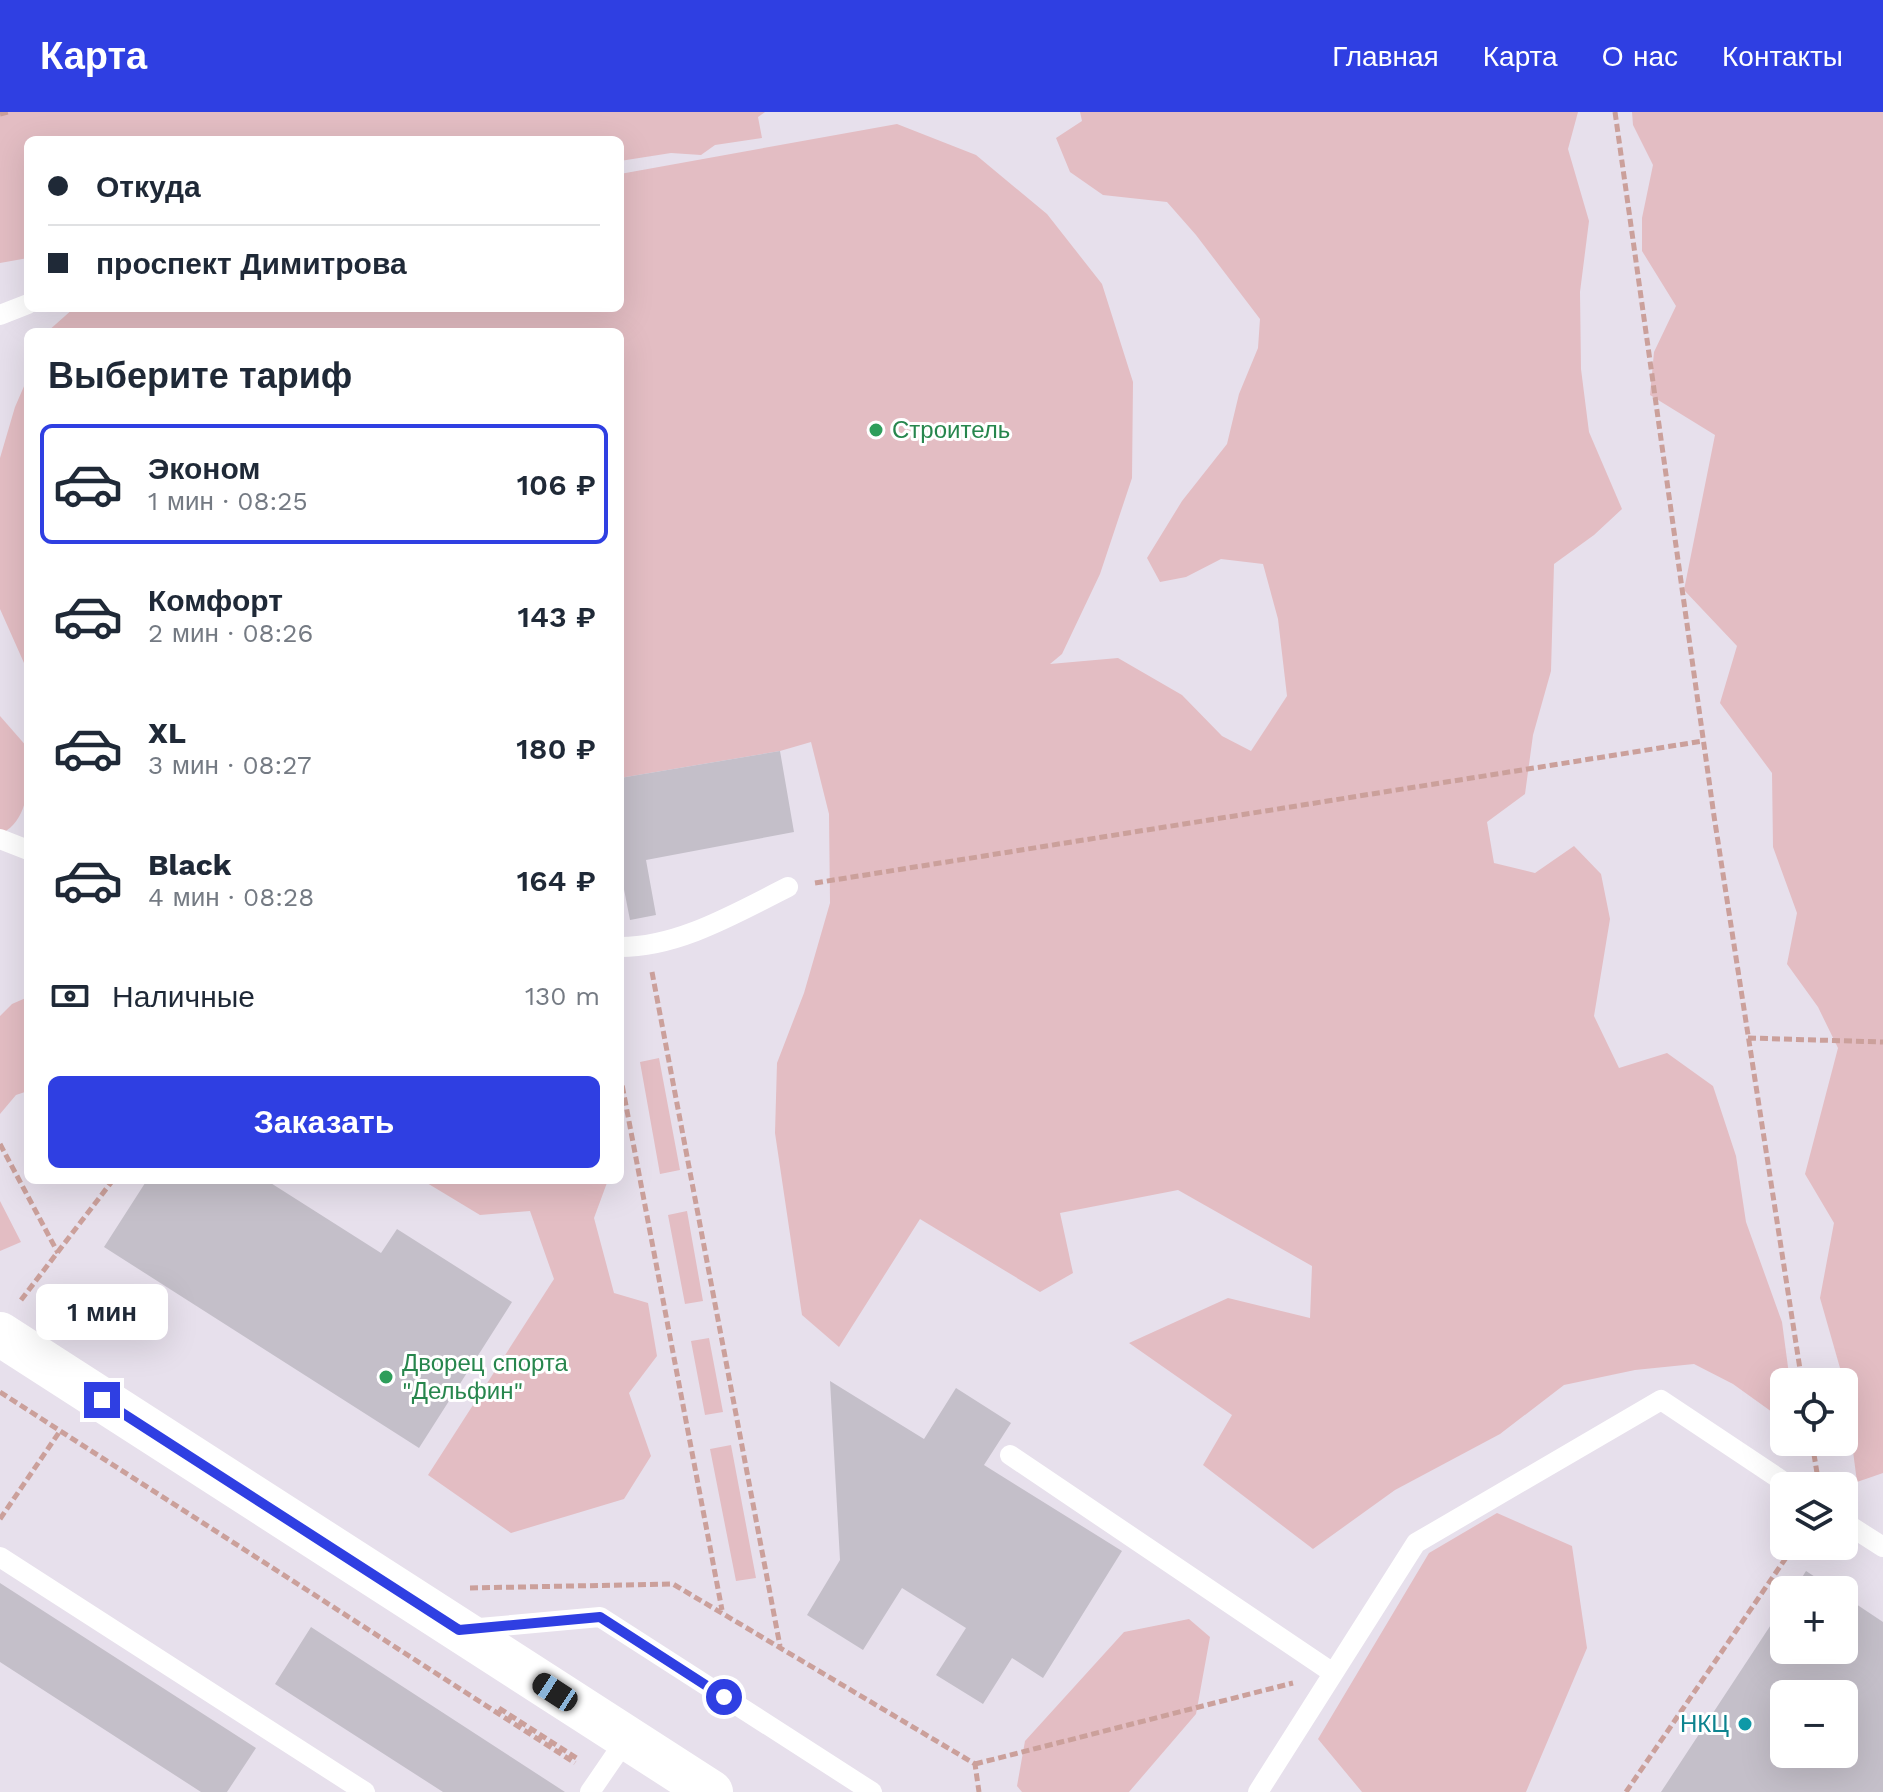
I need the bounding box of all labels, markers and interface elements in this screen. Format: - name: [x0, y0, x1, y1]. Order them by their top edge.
- text: Карта: [40, 34, 147, 78]
- text: Главная: [1332, 40, 1439, 73]
- text: Карта: [1483, 40, 1558, 73]
- text: О нас: [1602, 40, 1678, 73]
- text: Контакты: [1722, 40, 1843, 73]
- text: Откуда: [96, 169, 201, 204]
- text: проспект Димитрова: [96, 246, 407, 281]
- text: Выберите тариф: [48, 355, 352, 397]
- place label: Строитель: [892, 416, 1010, 444]
- marker: Строитель: [867, 421, 885, 439]
- icon: car: [52, 448, 124, 520]
- text: Эконом: [148, 451, 261, 486]
- text: 106 ₽: [517, 467, 596, 502]
- text: 1 мин · 08:25: [148, 486, 308, 516]
- icon: car: [52, 580, 124, 652]
- text: Комфорт: [148, 583, 283, 618]
- text: 143 ₽: [517, 599, 596, 634]
- text: 2 мин · 08:26: [148, 618, 313, 648]
- icon: car: [52, 712, 124, 784]
- text: XL: [148, 715, 186, 750]
- text: 180 ₽: [516, 731, 596, 766]
- text: 3 мин · 08:27: [148, 750, 312, 780]
- icon: car: [52, 844, 124, 916]
- text: Black: [148, 847, 232, 882]
- text: 164 ₽: [517, 863, 596, 898]
- text: 4 мин · 08:28: [148, 882, 314, 912]
- icon: cash: [48, 974, 92, 1018]
- text: Наличные: [112, 979, 255, 1014]
- text: 130 m: [525, 981, 600, 1011]
- button: Заказать: [48, 1076, 600, 1168]
- callout: 1 мин: [36, 1284, 168, 1340]
- text: 1 мин: [67, 1297, 137, 1327]
- place label: Дворец спорта "Дельфин": [402, 1349, 569, 1405]
- marker: Дворец спорта "Дельфин": [377, 1368, 395, 1386]
- map controls: [1770, 1368, 1858, 1768]
- button: locate: [1770, 1368, 1858, 1456]
- route end: [84, 1382, 120, 1418]
- button: layers: [1770, 1472, 1858, 1560]
- button: +: [1770, 1576, 1858, 1664]
- car: [528, 1669, 582, 1715]
- route start: [706, 1679, 742, 1715]
- button: −: [1770, 1680, 1858, 1768]
- place label: НКЦ: [1680, 1710, 1729, 1738]
- marker: НКЦ: [1736, 1715, 1754, 1733]

